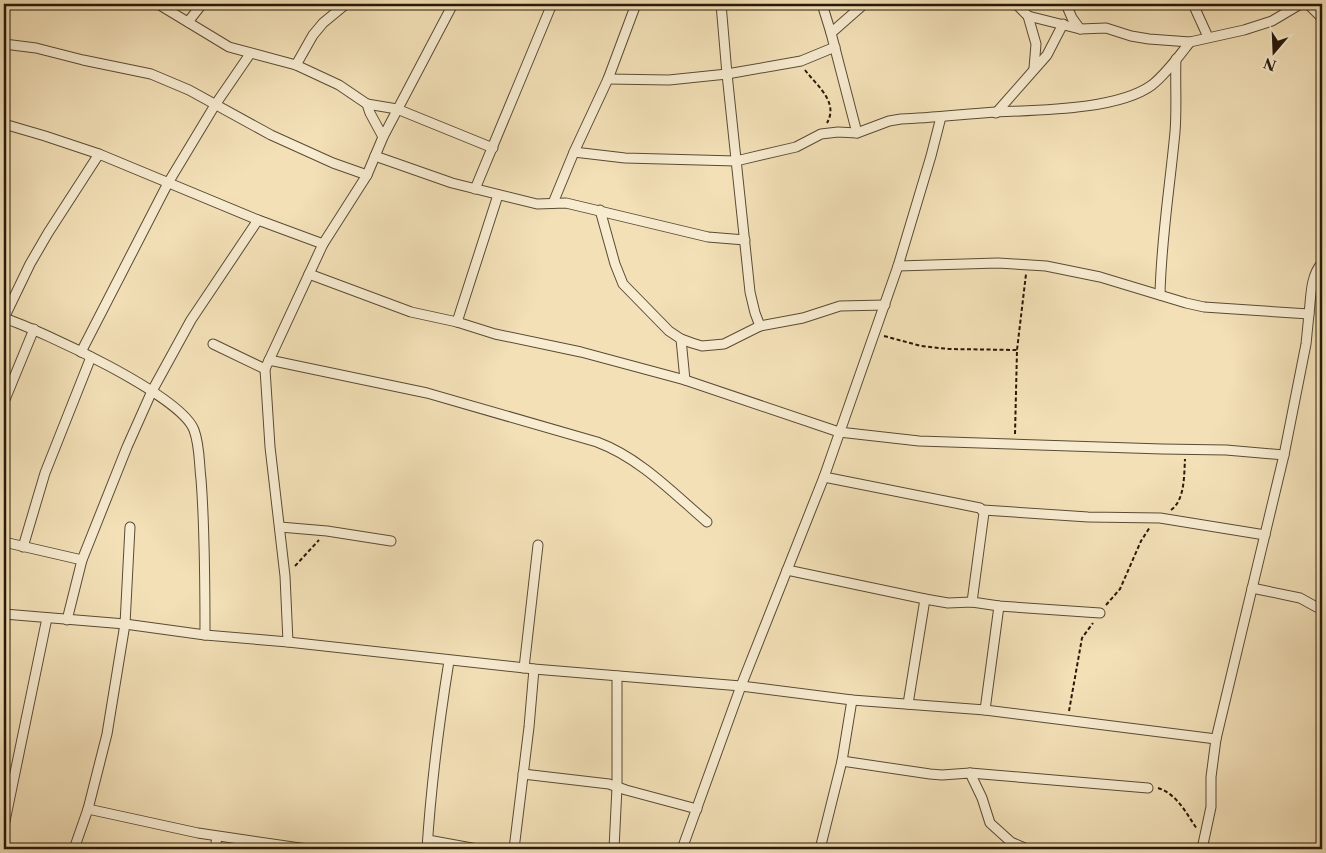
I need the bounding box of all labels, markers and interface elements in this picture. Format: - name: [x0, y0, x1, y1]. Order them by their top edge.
- north arrow: [1248, 28, 1298, 78]
- text: N: [1261, 54, 1278, 75]

